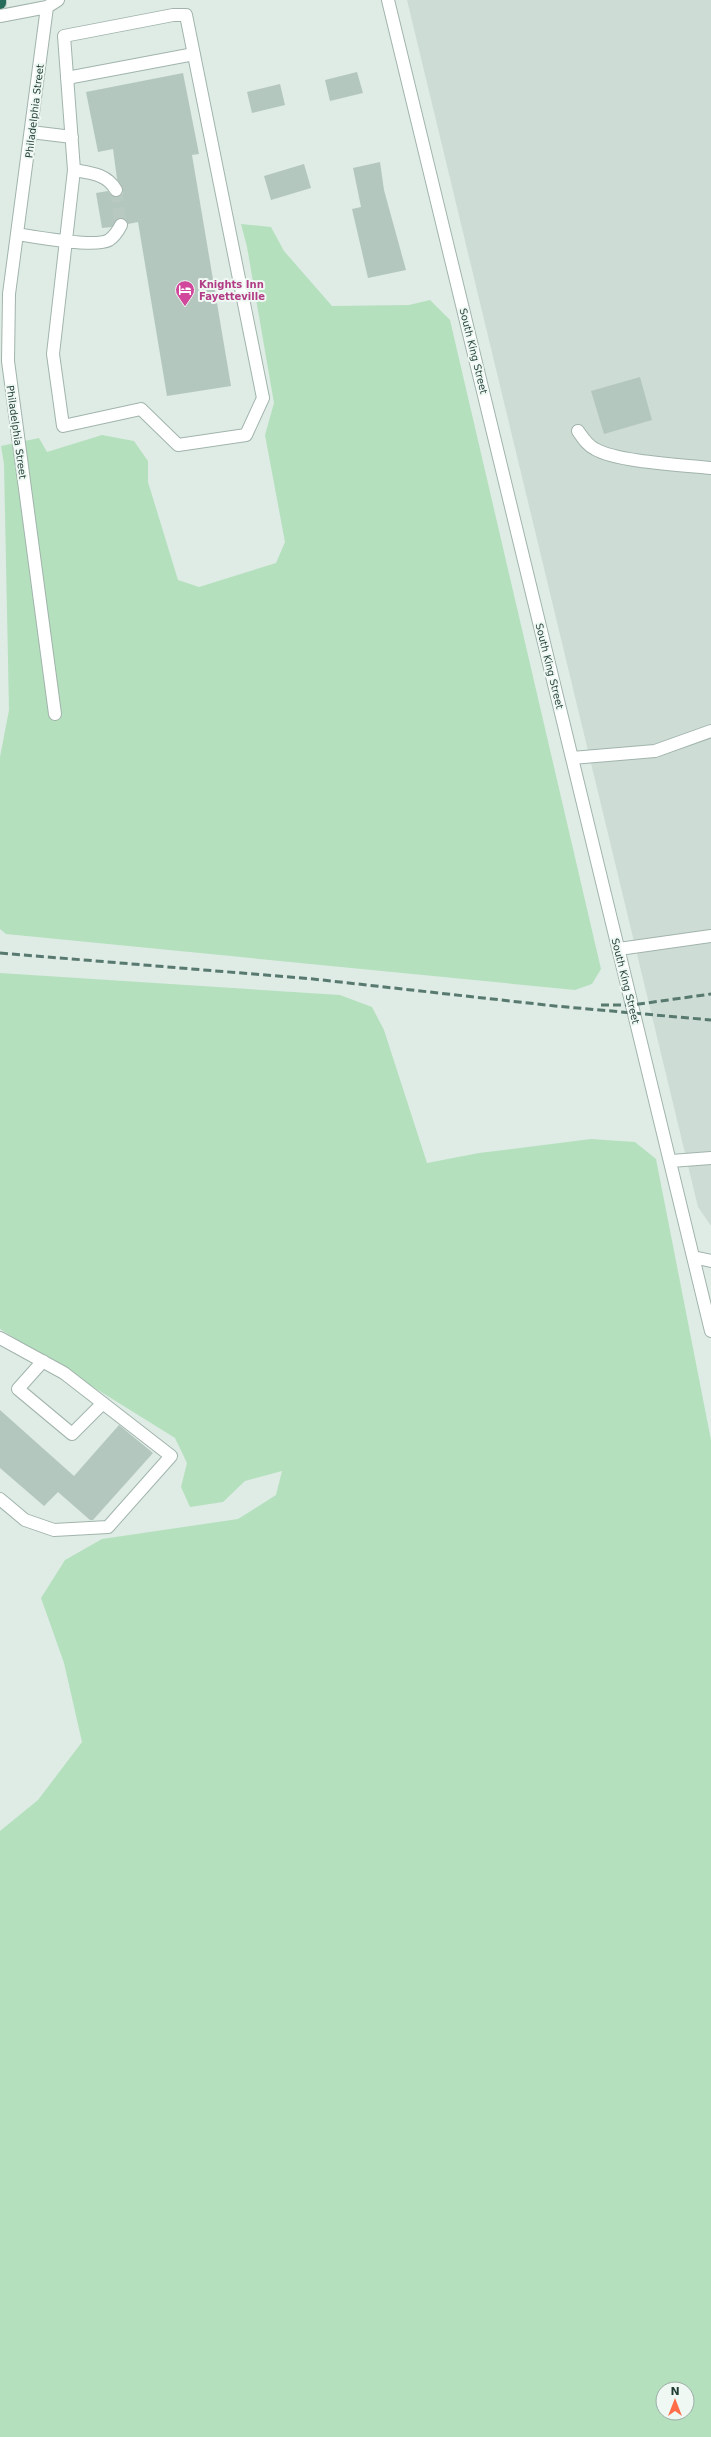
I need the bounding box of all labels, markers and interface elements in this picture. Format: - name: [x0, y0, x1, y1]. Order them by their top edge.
- street label: Philadelphia Street: [23, 63, 46, 159]
- hotel icon: Knights Inn Fayetteville: [174, 279, 196, 307]
- place label: Knights Inn Fayetteville: [199, 279, 265, 302]
- street label: South King Street: [458, 307, 489, 395]
- street label: Philadelphia Street: [4, 385, 29, 480]
- street label: South King Street: [534, 622, 565, 710]
- street label: South King Street: [610, 937, 641, 1025]
- north arrow: [655, 2381, 695, 2421]
- text: N: [670, 2385, 680, 2398]

